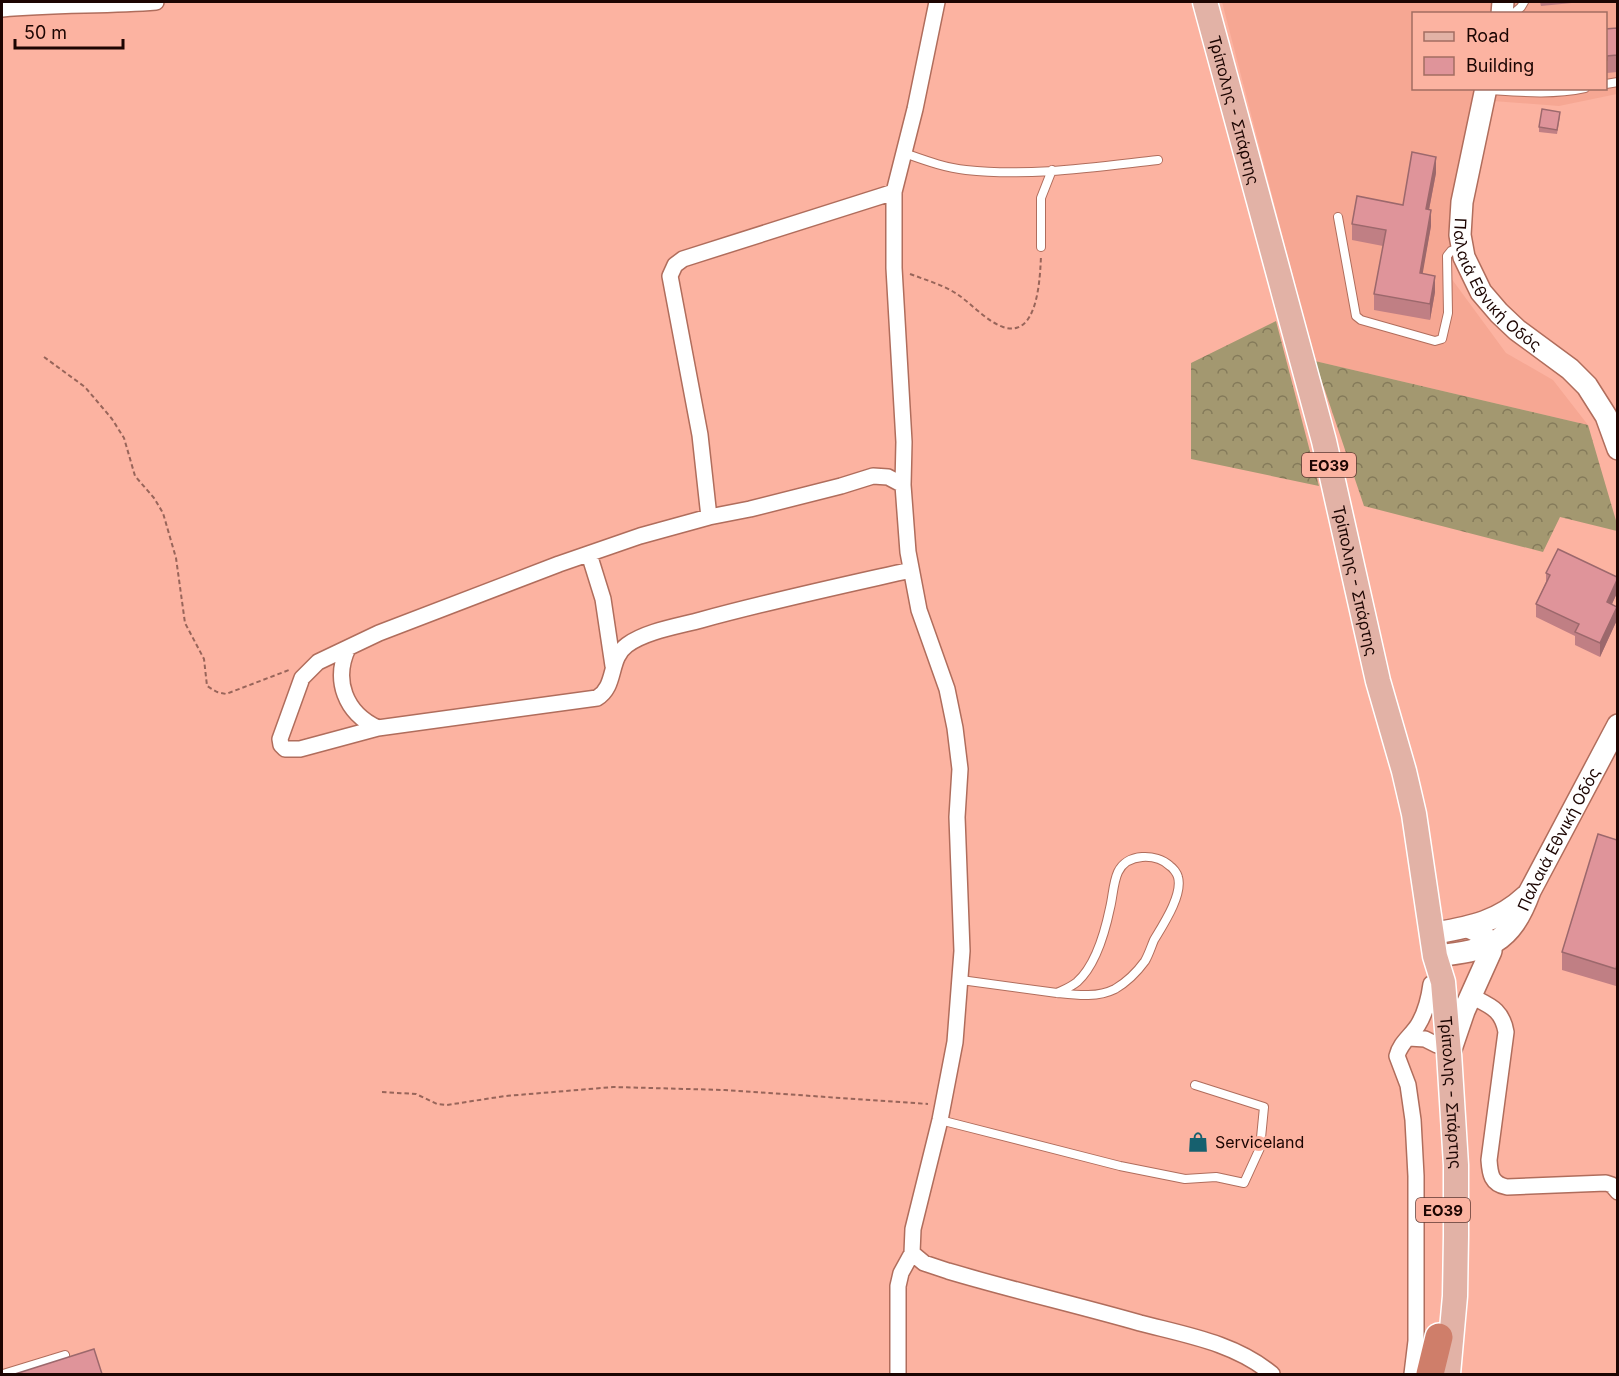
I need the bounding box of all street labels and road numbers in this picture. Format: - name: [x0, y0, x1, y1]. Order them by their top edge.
- street label: Τρίπολης - Σπάρτης: [1205, 33, 1264, 187]
- street label: Παλαιά Εθνική Οδός: [1449, 217, 1546, 355]
- road number: ΕΟ39: [1302, 453, 1356, 477]
- street label: Τρίπολης - Σπάρτης: [1329, 504, 1382, 658]
- street label: Παλαιά Εθνική Οδός: [1513, 764, 1604, 914]
- street label: Τρίπολης - Σπάρτης: [1436, 1015, 1466, 1169]
- road number: ΕΟ39: [1416, 1198, 1470, 1222]

